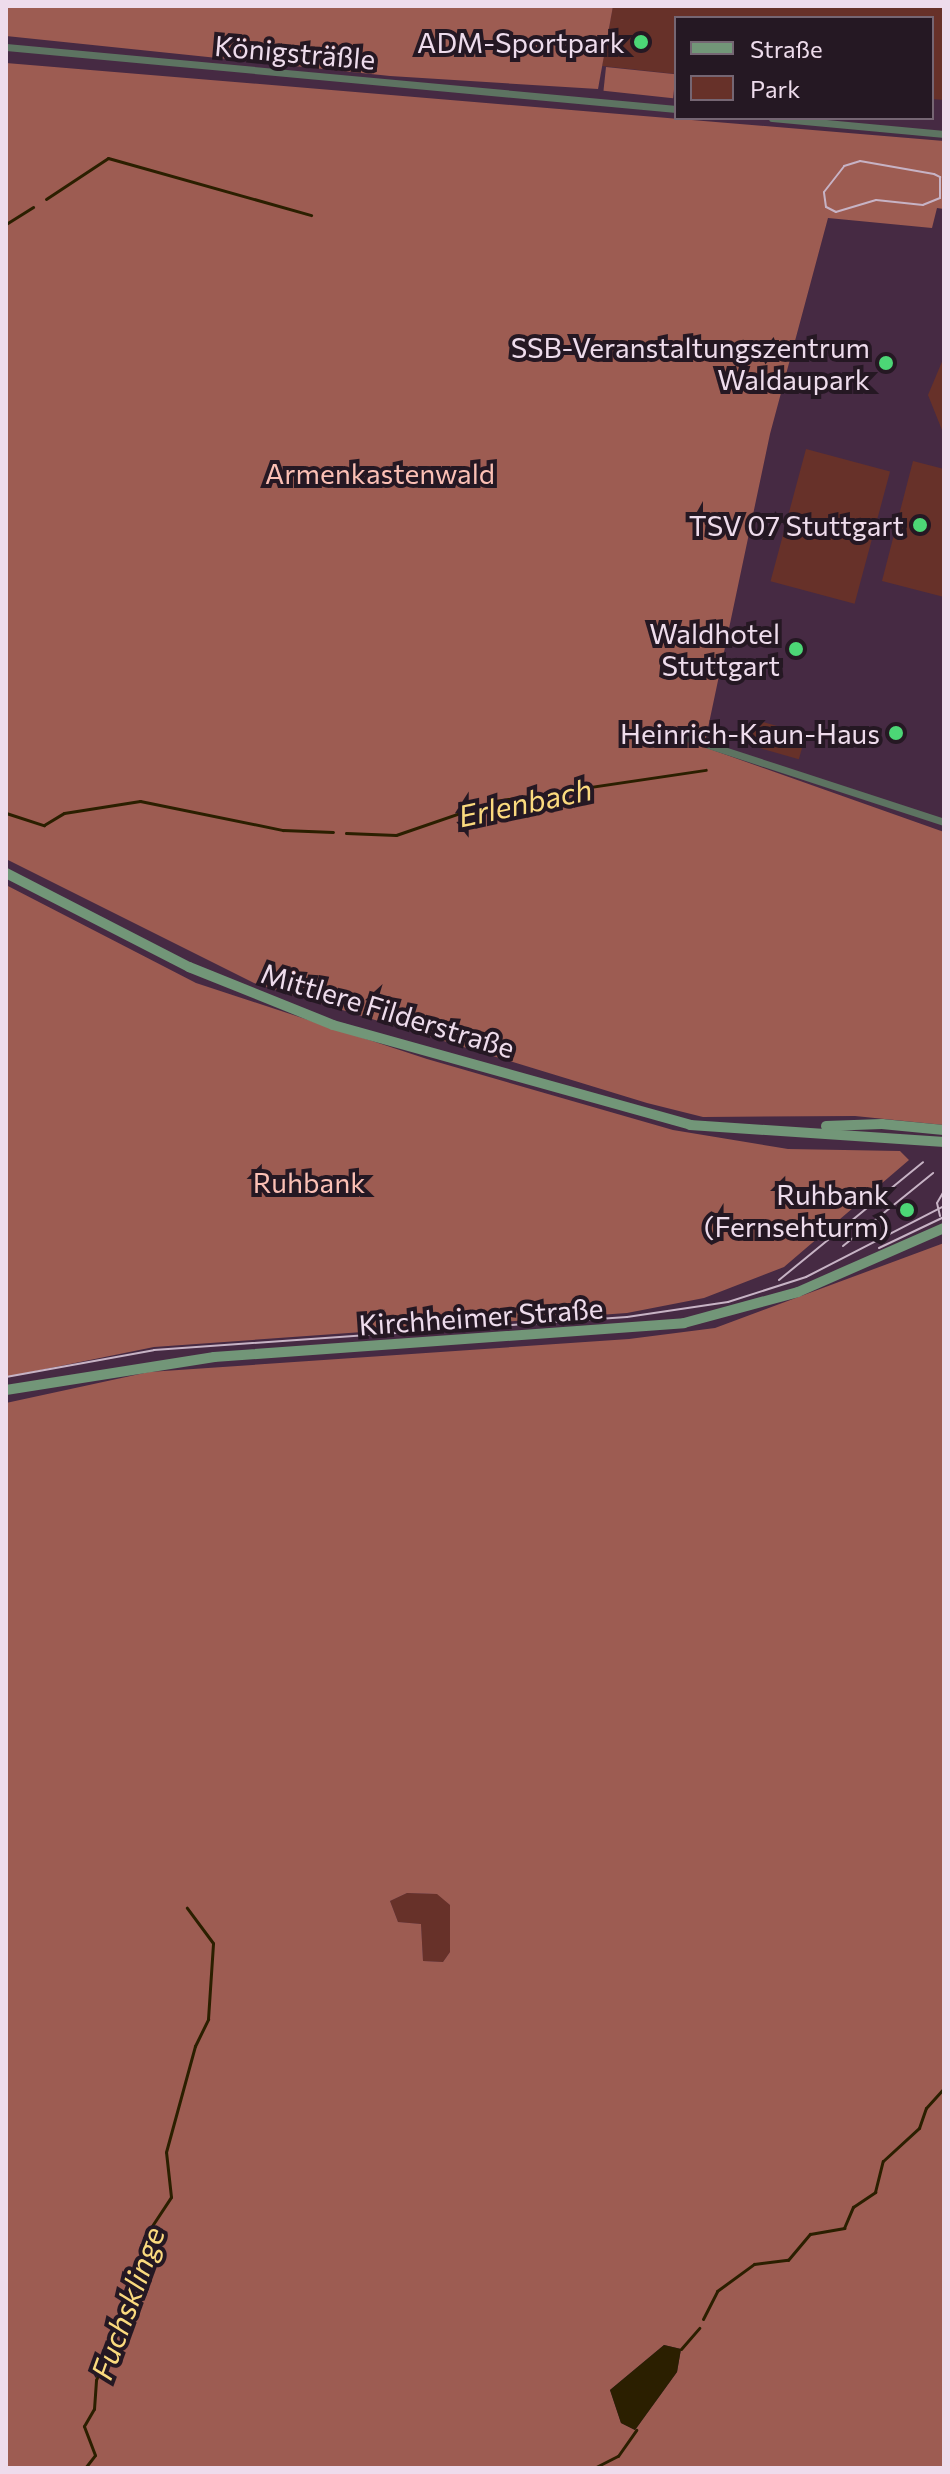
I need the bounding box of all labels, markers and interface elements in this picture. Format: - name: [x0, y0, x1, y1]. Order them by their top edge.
- legend: [674, 16, 934, 120]
- place label: ADM-Sportpark: [417, 25, 625, 59]
- street label: Königsträßle: [213, 28, 377, 76]
- marker: ADM-Sportpark: [632, 33, 650, 51]
- text: Straße: [750, 34, 823, 63]
- text: Park: [750, 74, 800, 103]
- place label: SSB-Veranstaltungszentrum Waldaupark: [511, 330, 870, 396]
- marker: SSB-Veranstaltungszentrum Waldaupark: [877, 354, 895, 372]
- park label: Armenkastenwald: [265, 456, 495, 490]
- place label: TSV 07 Stuttgart: [689, 508, 904, 542]
- marker: TSV 07 Stuttgart: [911, 516, 929, 534]
- place label: Waldhotel Stuttgart: [649, 616, 780, 682]
- marker: Waldhotel Stuttgart: [787, 640, 805, 658]
- place label: Heinrich-Kaun-Haus: [620, 716, 880, 750]
- marker: Heinrich-Kaun-Haus: [887, 724, 905, 742]
- water label: Erlenbach: [455, 770, 595, 834]
- street label: Mittlere Filderstraße: [257, 955, 519, 1065]
- park label: Ruhbank: [253, 1165, 365, 1199]
- place label: Ruhbank (Fernsehturm): [704, 1177, 889, 1243]
- marker: Ruhbank (Fernsehturm): [896, 1199, 918, 1221]
- street label: Kirchheimer Straße: [358, 1291, 604, 1341]
- water label: Fuchsklinge: [83, 2222, 171, 2384]

